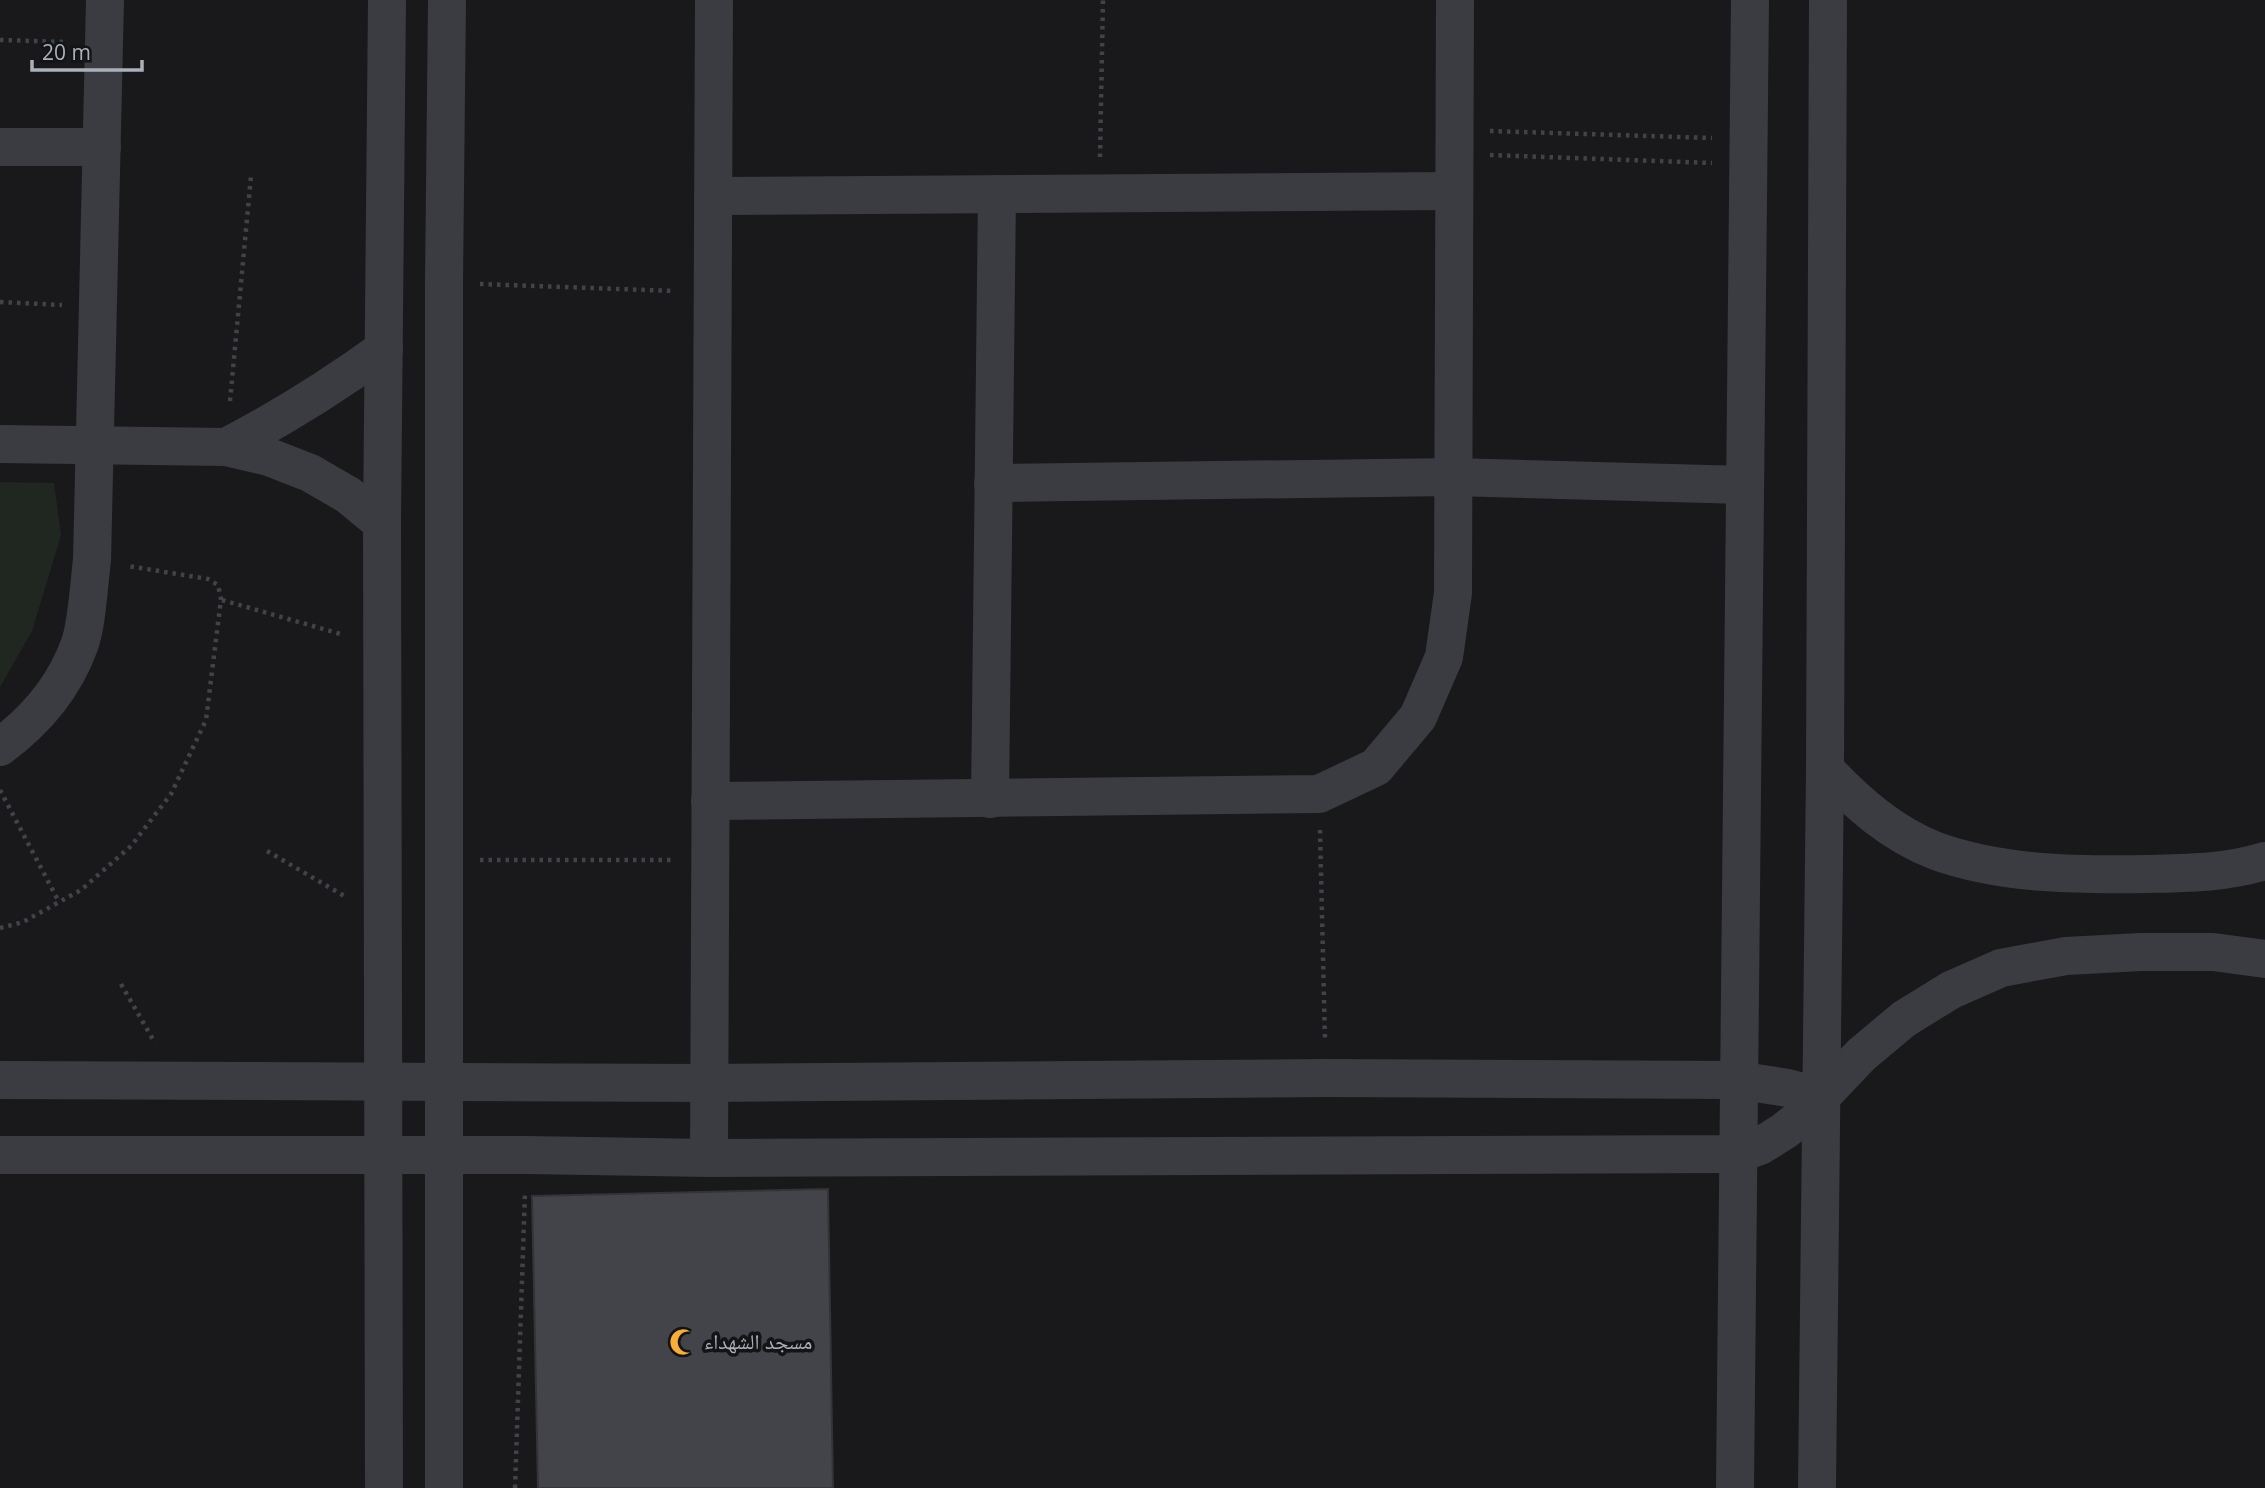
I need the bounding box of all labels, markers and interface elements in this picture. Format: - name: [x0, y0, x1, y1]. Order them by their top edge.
- scale bar: [32, 28, 142, 72]
- text: 20 m: [42, 38, 91, 66]
- mosque icon: مسجد الشهداء: [668, 1327, 698, 1357]
- place label: مسجد الشهداء: [704, 1327, 812, 1355]

